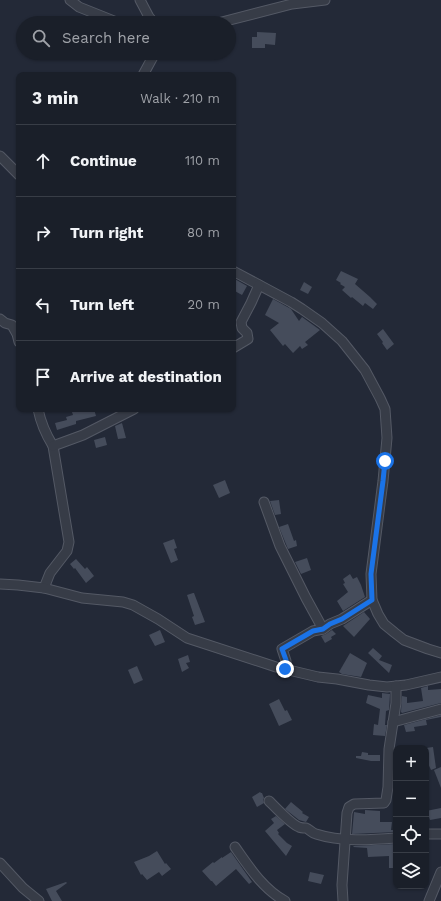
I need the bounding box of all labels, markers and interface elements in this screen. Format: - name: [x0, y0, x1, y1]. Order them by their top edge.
- search box: [16, 16, 236, 60]
- icon: search: [30, 27, 52, 49]
- text: Search here: [62, 29, 150, 47]
- text: 3 min: [32, 88, 78, 108]
- text: Walk · 210 m: [140, 91, 220, 106]
- icon: ahead: [32, 150, 54, 172]
- text: Continue: [70, 152, 137, 170]
- text: 110 m: [185, 153, 220, 168]
- icon: right: [32, 222, 54, 244]
- text: Turn right: [70, 224, 143, 242]
- text: 80 m: [187, 225, 220, 240]
- icon: left: [32, 294, 54, 316]
- text: Turn left: [70, 296, 134, 314]
- text: 20 m: [188, 297, 220, 312]
- icon: arrive: [32, 366, 54, 388]
- text: Arrive at destination: [70, 368, 222, 386]
- route start: [376, 452, 394, 470]
- route end: [276, 660, 294, 678]
- map controls: [393, 745, 429, 889]
- button: +: [393, 745, 429, 781]
- button: −: [393, 781, 429, 817]
- button: locate: [393, 817, 429, 853]
- button: layers: [393, 853, 429, 889]

